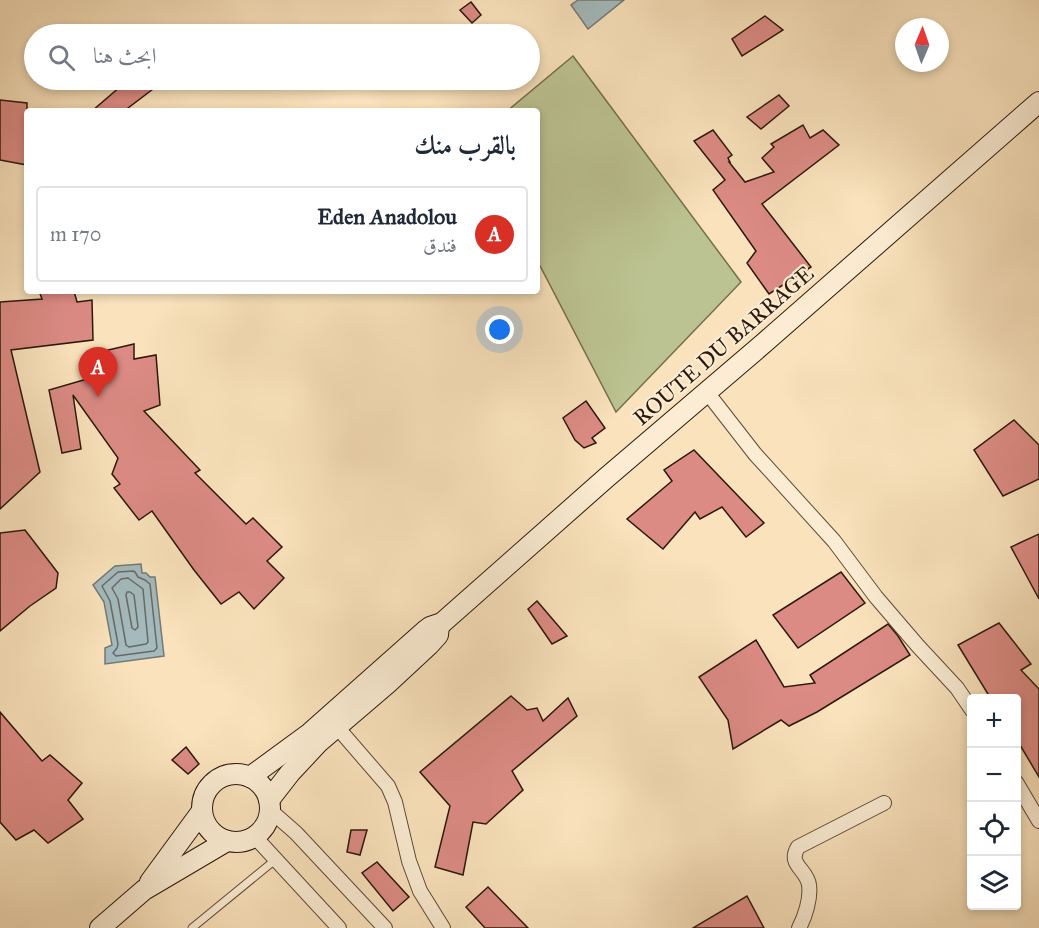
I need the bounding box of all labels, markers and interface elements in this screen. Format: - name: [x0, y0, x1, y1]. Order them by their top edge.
- north arrow: [895, 18, 949, 72]
- search box: [24, 24, 540, 90]
- icon: search: [45, 41, 78, 74]
- text: ابحث هنا: [93, 42, 156, 69]
- text: بالقرب منك: [414, 129, 516, 161]
- text: Eden Anadolou: [317, 203, 457, 230]
- text: 170 m: [50, 222, 101, 246]
- text: A: [488, 222, 501, 246]
- text: فندق: [423, 233, 457, 257]
- street label: ROUTE DU BARRAGE: [628, 260, 819, 431]
- your location: [485, 315, 514, 344]
- pin: A: [78, 348, 118, 397]
- map controls: [967, 694, 1021, 910]
- button: +: [967, 694, 1021, 748]
- button: −: [967, 748, 1021, 802]
- button: locate: [967, 802, 1021, 856]
- button: layers: [967, 856, 1021, 910]

